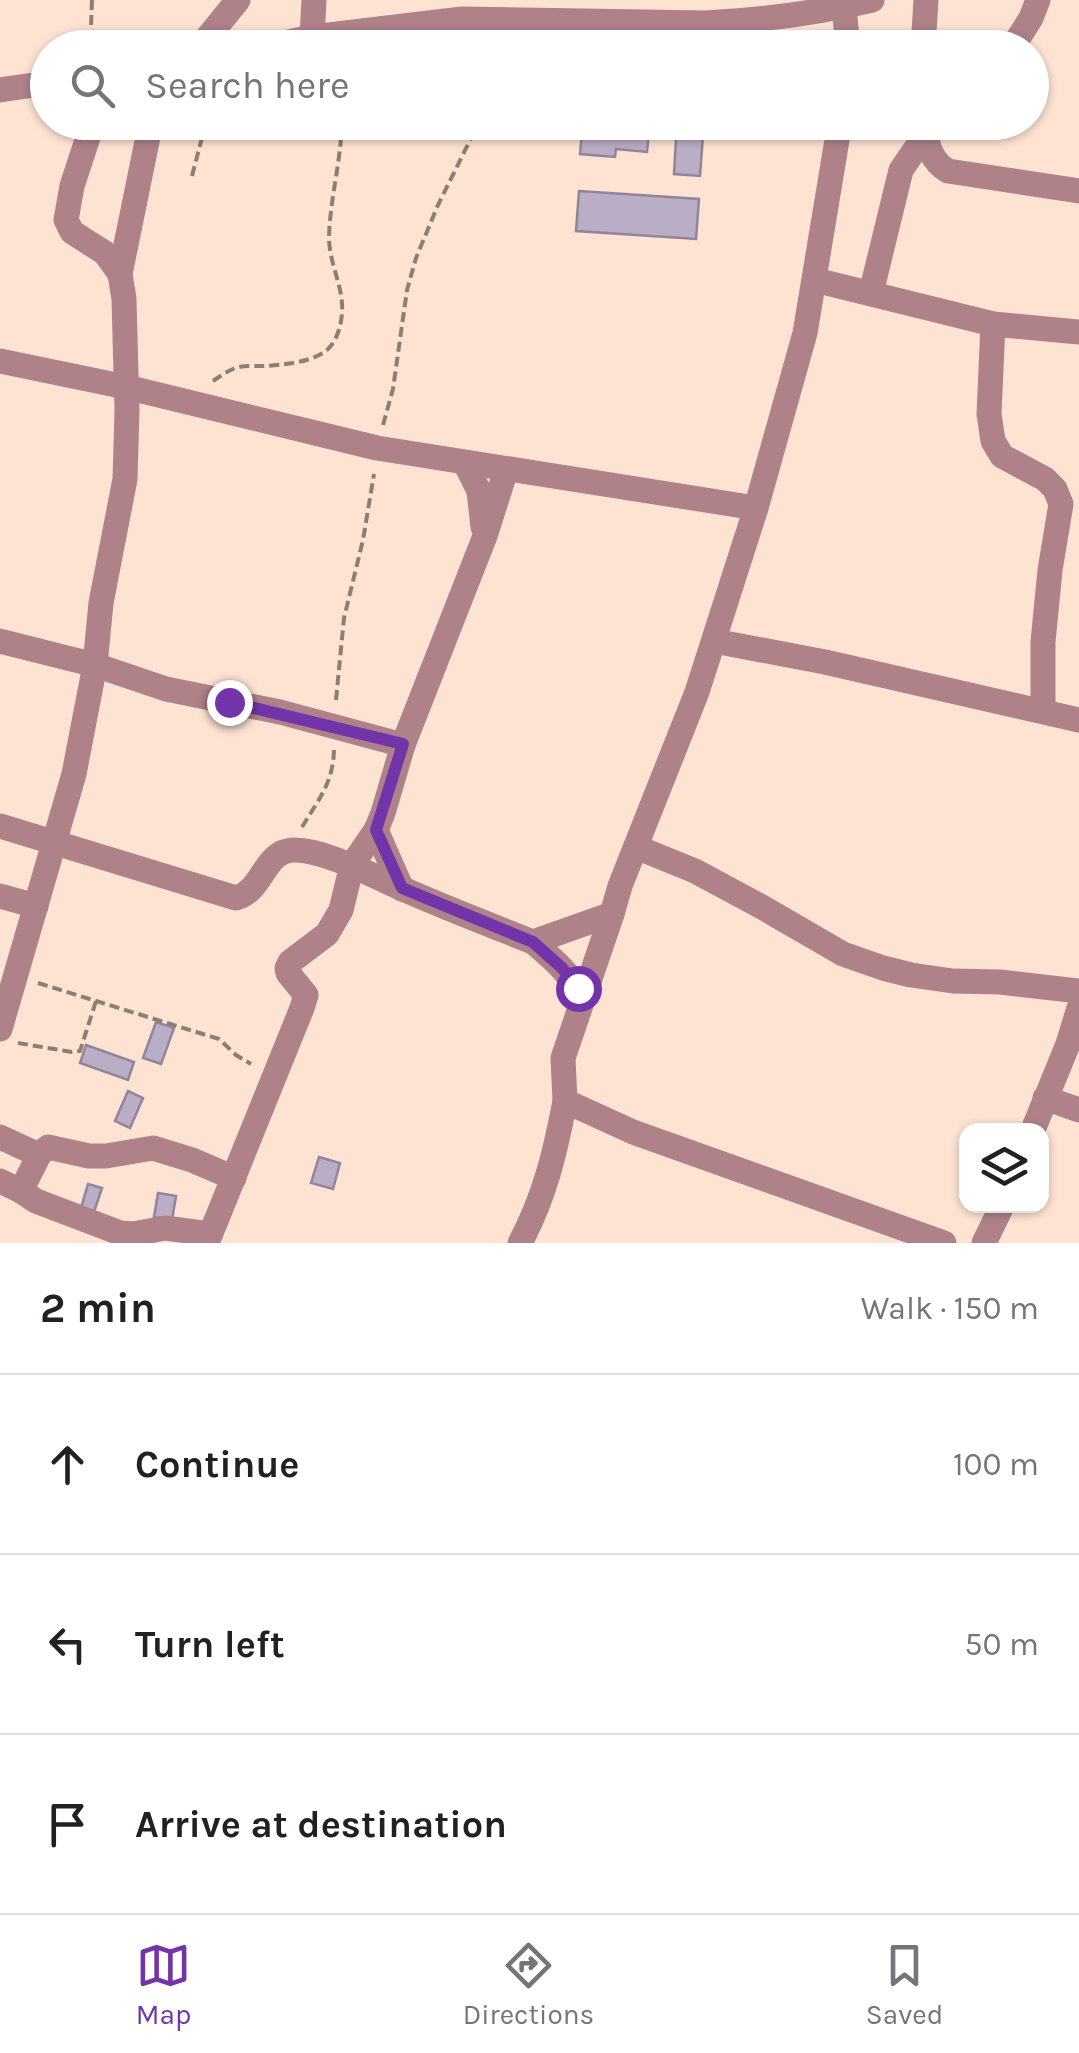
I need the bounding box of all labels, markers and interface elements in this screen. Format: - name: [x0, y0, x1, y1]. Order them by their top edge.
- search box: [30, 30, 1049, 140]
- icon: search: [65, 58, 120, 113]
- text: Search here: [145, 63, 349, 108]
- route end: [207, 680, 253, 726]
- route start: [556, 966, 602, 1012]
- map controls: [959, 1123, 1049, 1213]
- button: layers: [959, 1123, 1049, 1213]
- text: 2 min: [40, 1283, 156, 1333]
- text: Walk · 150 m: [861, 1290, 1039, 1327]
- icon: ahead: [40, 1437, 95, 1492]
- text: Continue: [135, 1442, 299, 1487]
- text: 100 m: [953, 1446, 1039, 1483]
- icon: left: [40, 1617, 95, 1672]
- text: Turn left: [135, 1622, 285, 1667]
- text: 50 m: [964, 1626, 1039, 1663]
- icon: arrive: [40, 1797, 95, 1852]
- text: Arrive at destination: [135, 1802, 507, 1847]
- tab: Map: [136, 1938, 191, 2031]
- tab: Directions: [463, 1938, 594, 2031]
- tab: Saved: [866, 1938, 943, 2031]

